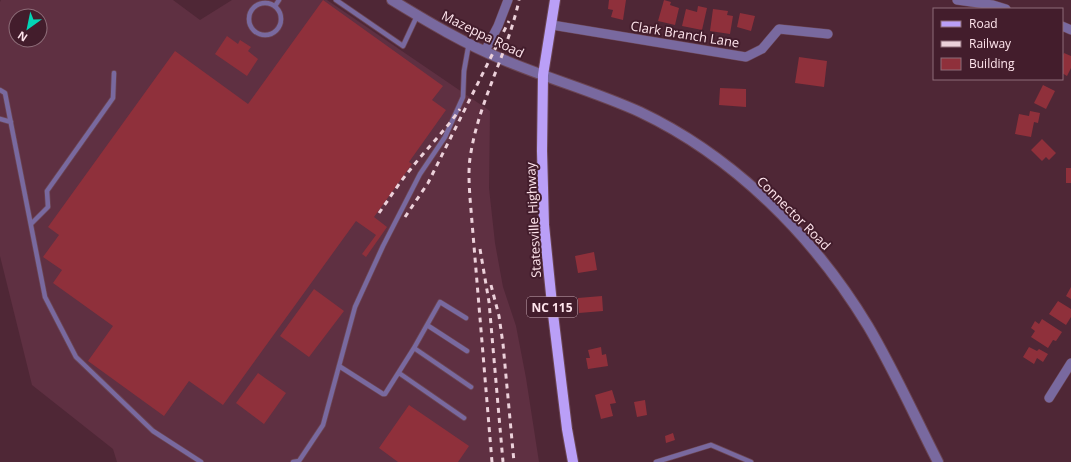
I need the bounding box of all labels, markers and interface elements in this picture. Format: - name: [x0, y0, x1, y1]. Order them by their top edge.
- street label: Mazeppa Road: [439, 6, 527, 62]
- north arrow: [8, 8, 48, 48]
- legend: [933, 8, 1063, 80]
- text: Road: [969, 15, 998, 32]
- street label: Clark Branch Lane: [629, 17, 741, 51]
- text: N: [14, 28, 30, 46]
- text: Railway: [969, 35, 1012, 52]
- text: Building: [969, 55, 1015, 72]
- street label: Statesville Highway: [521, 161, 545, 278]
- street label: Connector Road: [753, 172, 835, 254]
- road number: NC 115: [527, 297, 577, 317]

